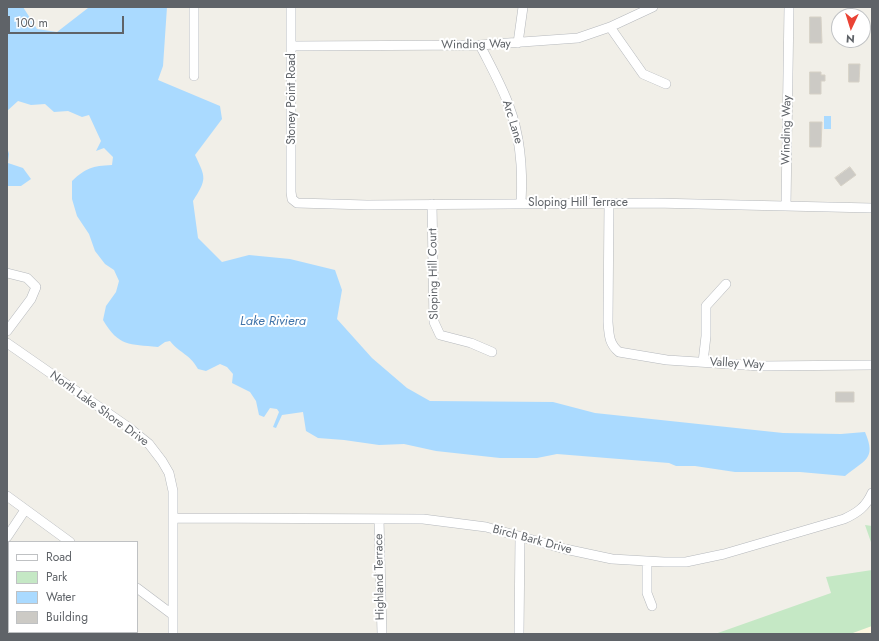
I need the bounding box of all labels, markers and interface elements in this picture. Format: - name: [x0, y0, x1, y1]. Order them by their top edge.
- scale bar: [10, 8, 126, 34]
- north arrow: [831, 8, 871, 48]
- text: 100 m: [15, 14, 48, 32]
- text: N: [845, 31, 855, 47]
- street label: Winding Way: [441, 37, 511, 53]
- street label: Stoney Point Road: [285, 53, 299, 145]
- street label: Winding Way: [779, 95, 795, 165]
- street label: Arc Lane: [499, 98, 525, 146]
- street label: Sloping Hill Terrace: [528, 196, 628, 210]
- street label: Sloping Hill Court: [426, 228, 442, 320]
- water label: Lake Riviera: [240, 314, 306, 330]
- street label: Valley Way: [709, 355, 765, 373]
- street label: North Lake Shore Drive: [47, 368, 151, 450]
- street label: Birch Bark Drive: [491, 522, 573, 558]
- street label: Highland Terrace: [372, 534, 388, 620]
- legend: [8, 541, 138, 633]
- text: Road: [46, 548, 72, 566]
- text: Park: [46, 568, 67, 586]
- text: Water: [46, 588, 76, 606]
- text: Building: [46, 608, 88, 626]

